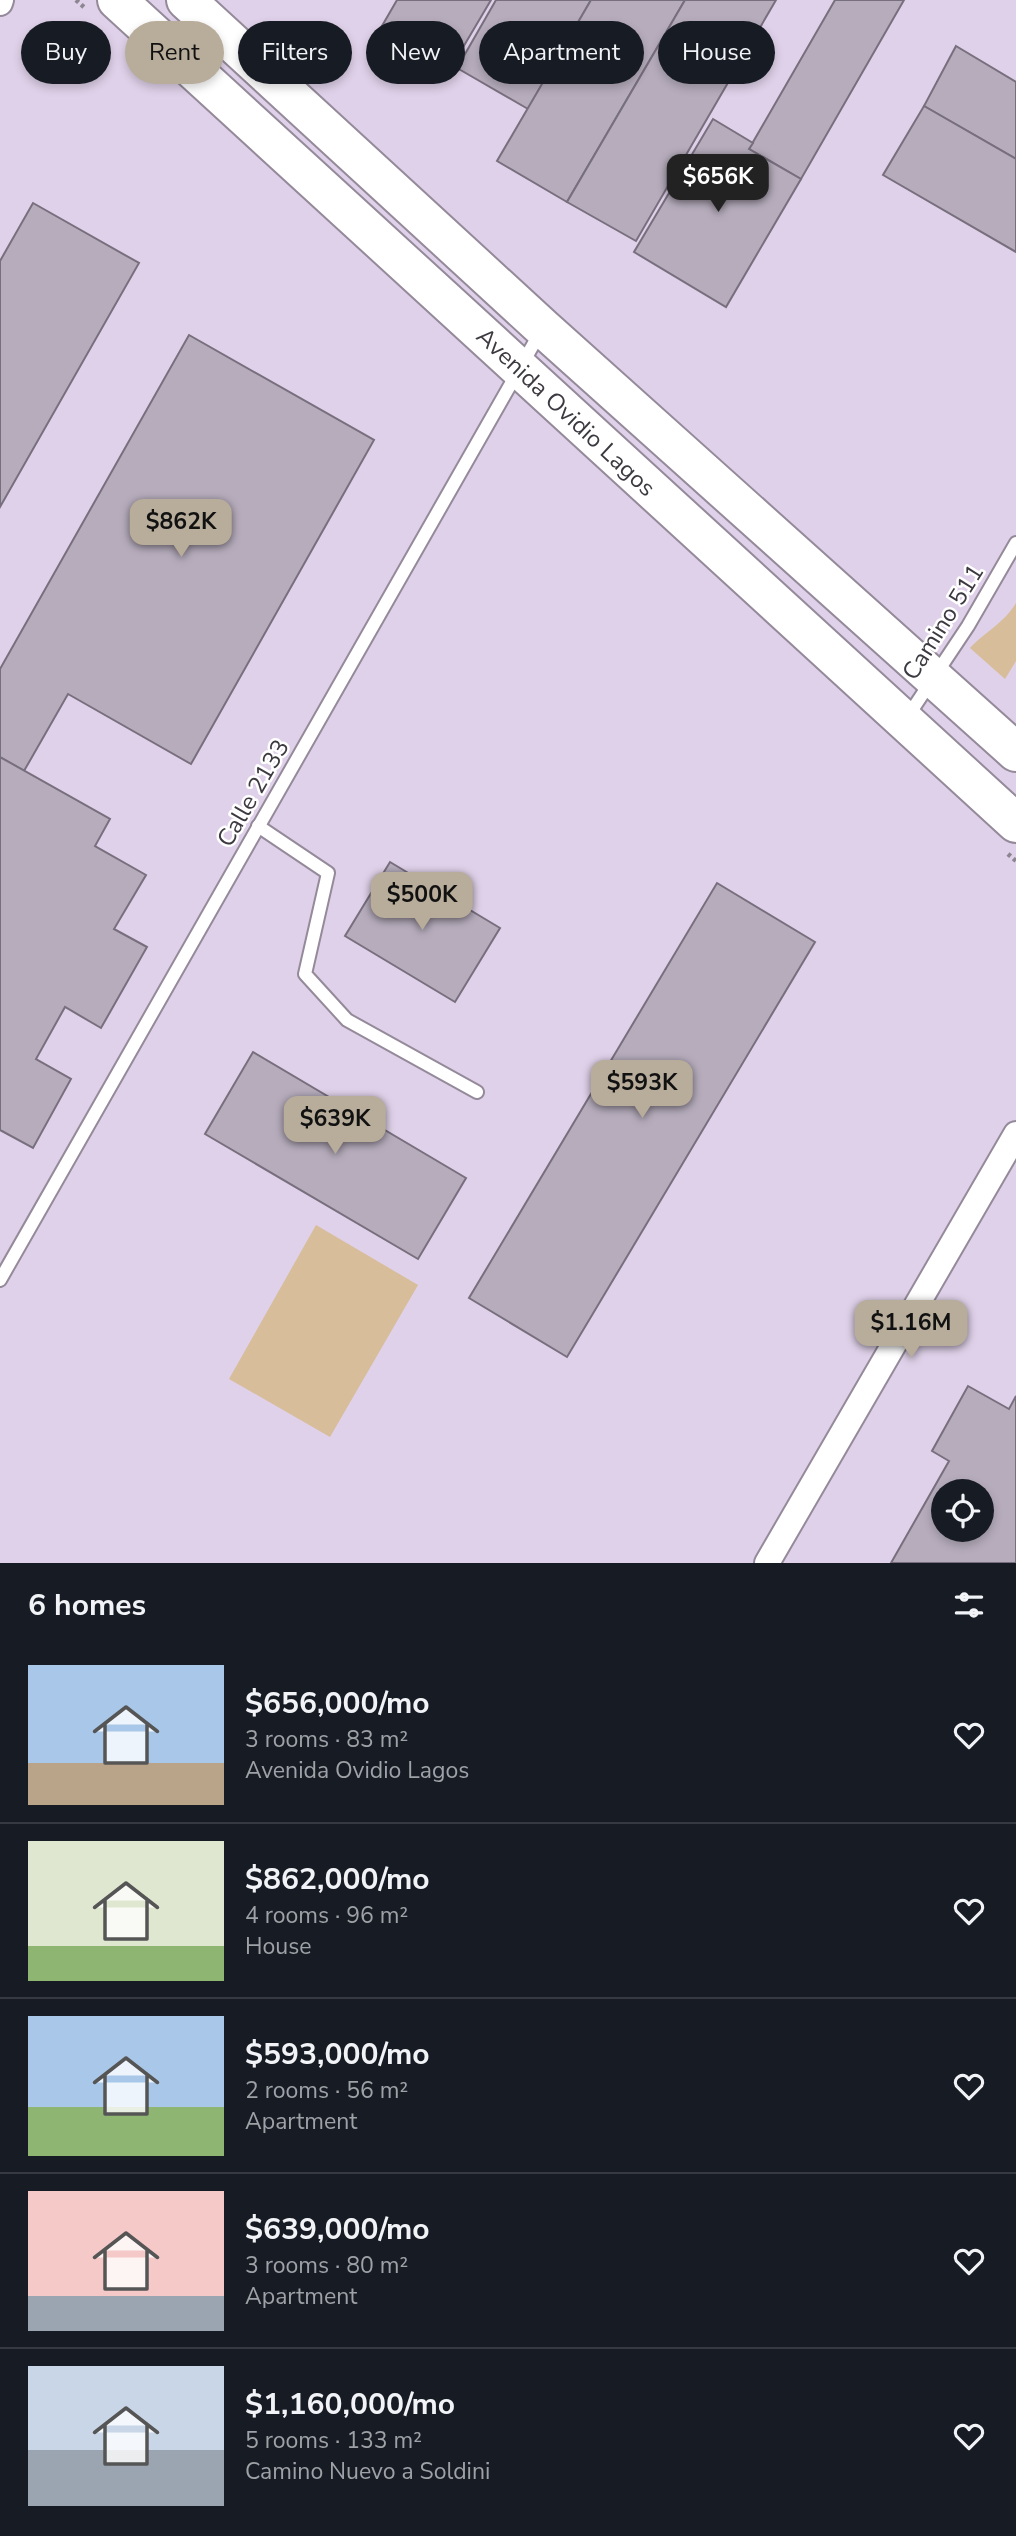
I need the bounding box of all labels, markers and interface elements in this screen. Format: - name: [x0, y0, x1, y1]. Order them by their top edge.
- chip: Buy: [21, 21, 111, 84]
- chip: Rent: [125, 21, 224, 84]
- chip: Filters: [238, 21, 352, 84]
- chip: New: [366, 21, 465, 84]
- chip: Apartment: [479, 21, 644, 84]
- chip: House: [658, 21, 775, 84]
- pin: $656K: [669, 154, 767, 214]
- text: $656K: [683, 161, 753, 192]
- street label: Avenida Ovidio Lagos: [470, 320, 662, 504]
- pin: $862K: [132, 500, 230, 559]
- text: $862K: [146, 506, 216, 537]
- street label: Camino 511: [895, 558, 991, 686]
- street label: Calle 2133: [209, 733, 297, 853]
- pin: $500K: [373, 872, 471, 932]
- text: $500K: [387, 879, 457, 910]
- pin: $593K: [593, 1060, 691, 1120]
- text: $593K: [607, 1067, 677, 1098]
- pin: $639K: [286, 1096, 384, 1156]
- text: $639K: [300, 1103, 370, 1134]
- pin: $1.16M: [854, 1300, 968, 1360]
- text: $1.16M: [871, 1307, 951, 1338]
- map controls: [931, 1479, 994, 1542]
- button: locate: [931, 1479, 994, 1542]
- text: 6 homes: [28, 1585, 146, 1626]
- icon: filters: [950, 1586, 988, 1624]
- text: $656,000/mo: [245, 1683, 430, 1724]
- icon: home: [84, 1693, 168, 1777]
- icon: heart: [950, 1716, 988, 1754]
- text: 3 rooms · 83 m²: [245, 1724, 408, 1755]
- text: Avenida Ovidio Lagos: [245, 1755, 469, 1786]
- text: $862,000/mo: [245, 1859, 430, 1900]
- icon: home: [84, 1869, 168, 1953]
- icon: heart: [950, 1892, 988, 1930]
- text: 4 rooms · 96 m²: [245, 1900, 408, 1931]
- text: House: [245, 1931, 312, 1962]
- text: $593,000/mo: [245, 2034, 430, 2075]
- icon: home: [84, 2044, 168, 2128]
- icon: heart: [950, 2067, 988, 2105]
- text: 2 rooms · 56 m²: [245, 2075, 408, 2106]
- text: Apartment: [245, 2106, 357, 2137]
- text: $639,000/mo: [245, 2209, 430, 2250]
- icon: home: [84, 2219, 168, 2303]
- icon: heart: [950, 2242, 988, 2280]
- text: 3 rooms · 80 m²: [245, 2250, 408, 2281]
- text: Apartment: [245, 2281, 357, 2312]
- text: $1,160,000/mo: [245, 2384, 455, 2425]
- icon: home: [84, 2394, 168, 2478]
- icon: heart: [950, 2417, 988, 2455]
- text: 5 rooms · 133 m²: [245, 2425, 422, 2456]
- text: Camino Nuevo a Soldini: [245, 2456, 490, 2487]

